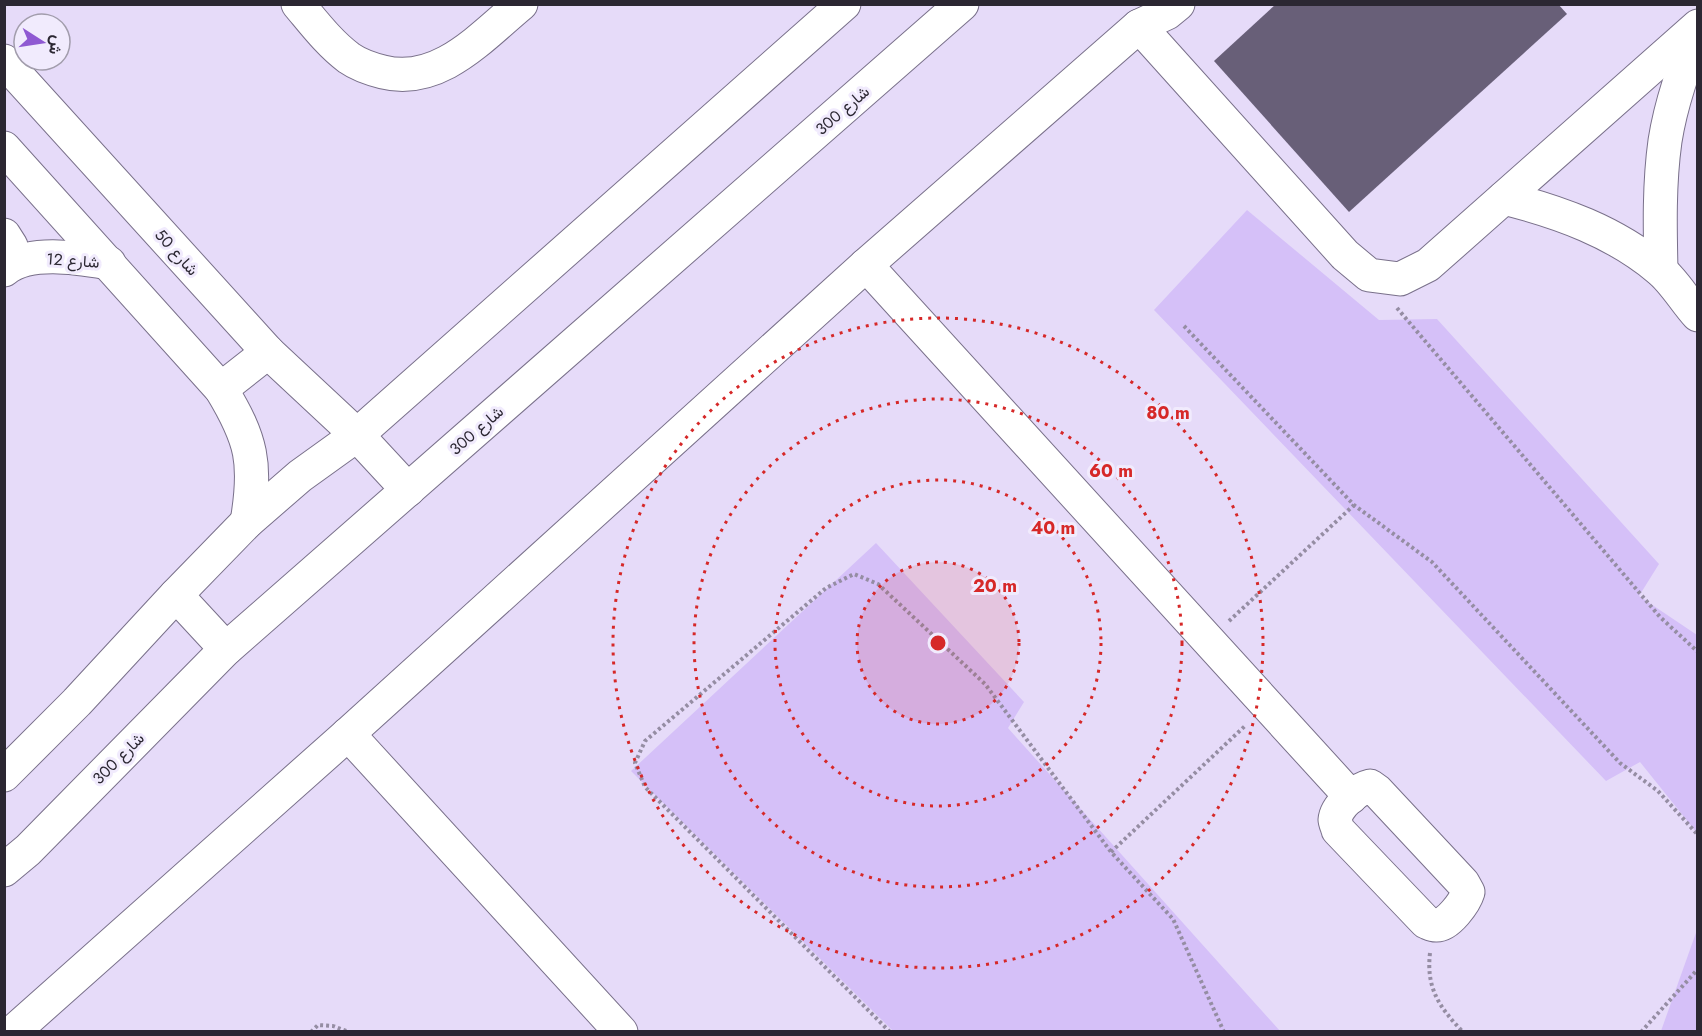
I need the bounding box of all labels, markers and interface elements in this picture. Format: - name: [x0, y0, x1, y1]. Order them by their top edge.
- north arrow: [12, 12, 72, 72]
- text: ش: [43, 33, 69, 57]
- street label: شارع 300: [810, 80, 874, 140]
- street label: شارع 50: [149, 224, 204, 281]
- street label: شارع 12: [46, 247, 100, 274]
- street label: شارع 300: [444, 400, 508, 460]
- text: 80 m: [1146, 400, 1190, 426]
- text: 60 m: [1089, 458, 1133, 484]
- text: 40 m: [1031, 515, 1075, 541]
- text: 20 m: [973, 573, 1017, 599]
- centre of rings: [928, 633, 948, 653]
- street label: شارع 300: [87, 727, 149, 789]

